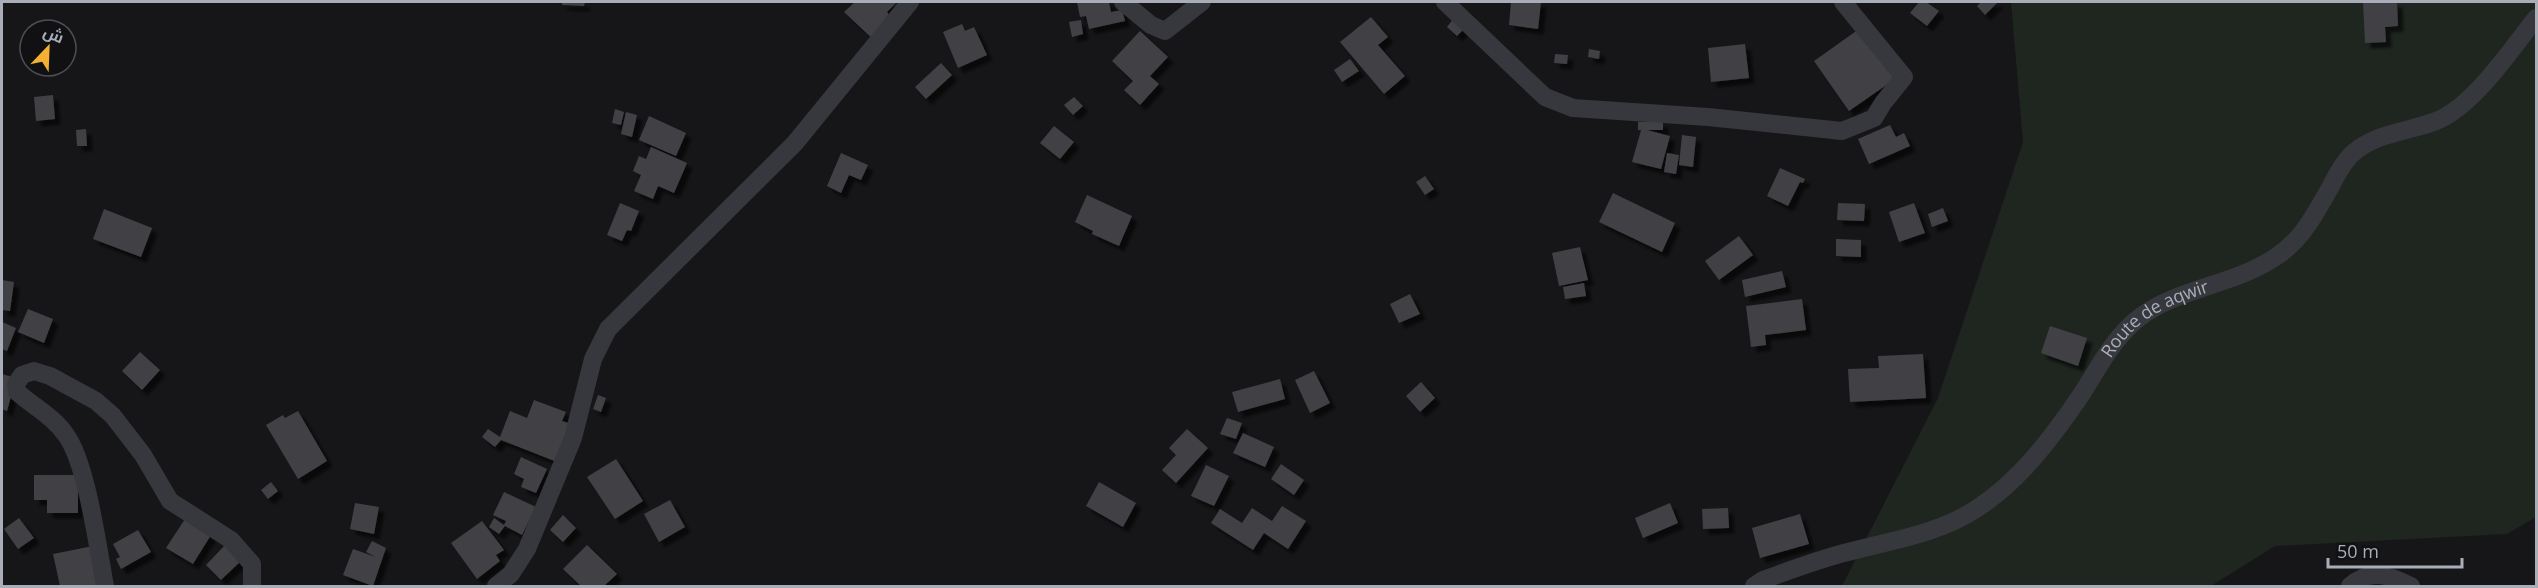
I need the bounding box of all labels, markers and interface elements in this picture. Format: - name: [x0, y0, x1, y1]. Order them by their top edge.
- north arrow: [18, 18, 78, 78]
- text: ش: [40, 20, 68, 48]
- street label: Route de aqwir: [2095, 274, 2212, 362]
- scale bar: [2328, 531, 2462, 569]
- text: 50 m: [2337, 539, 2379, 563]

